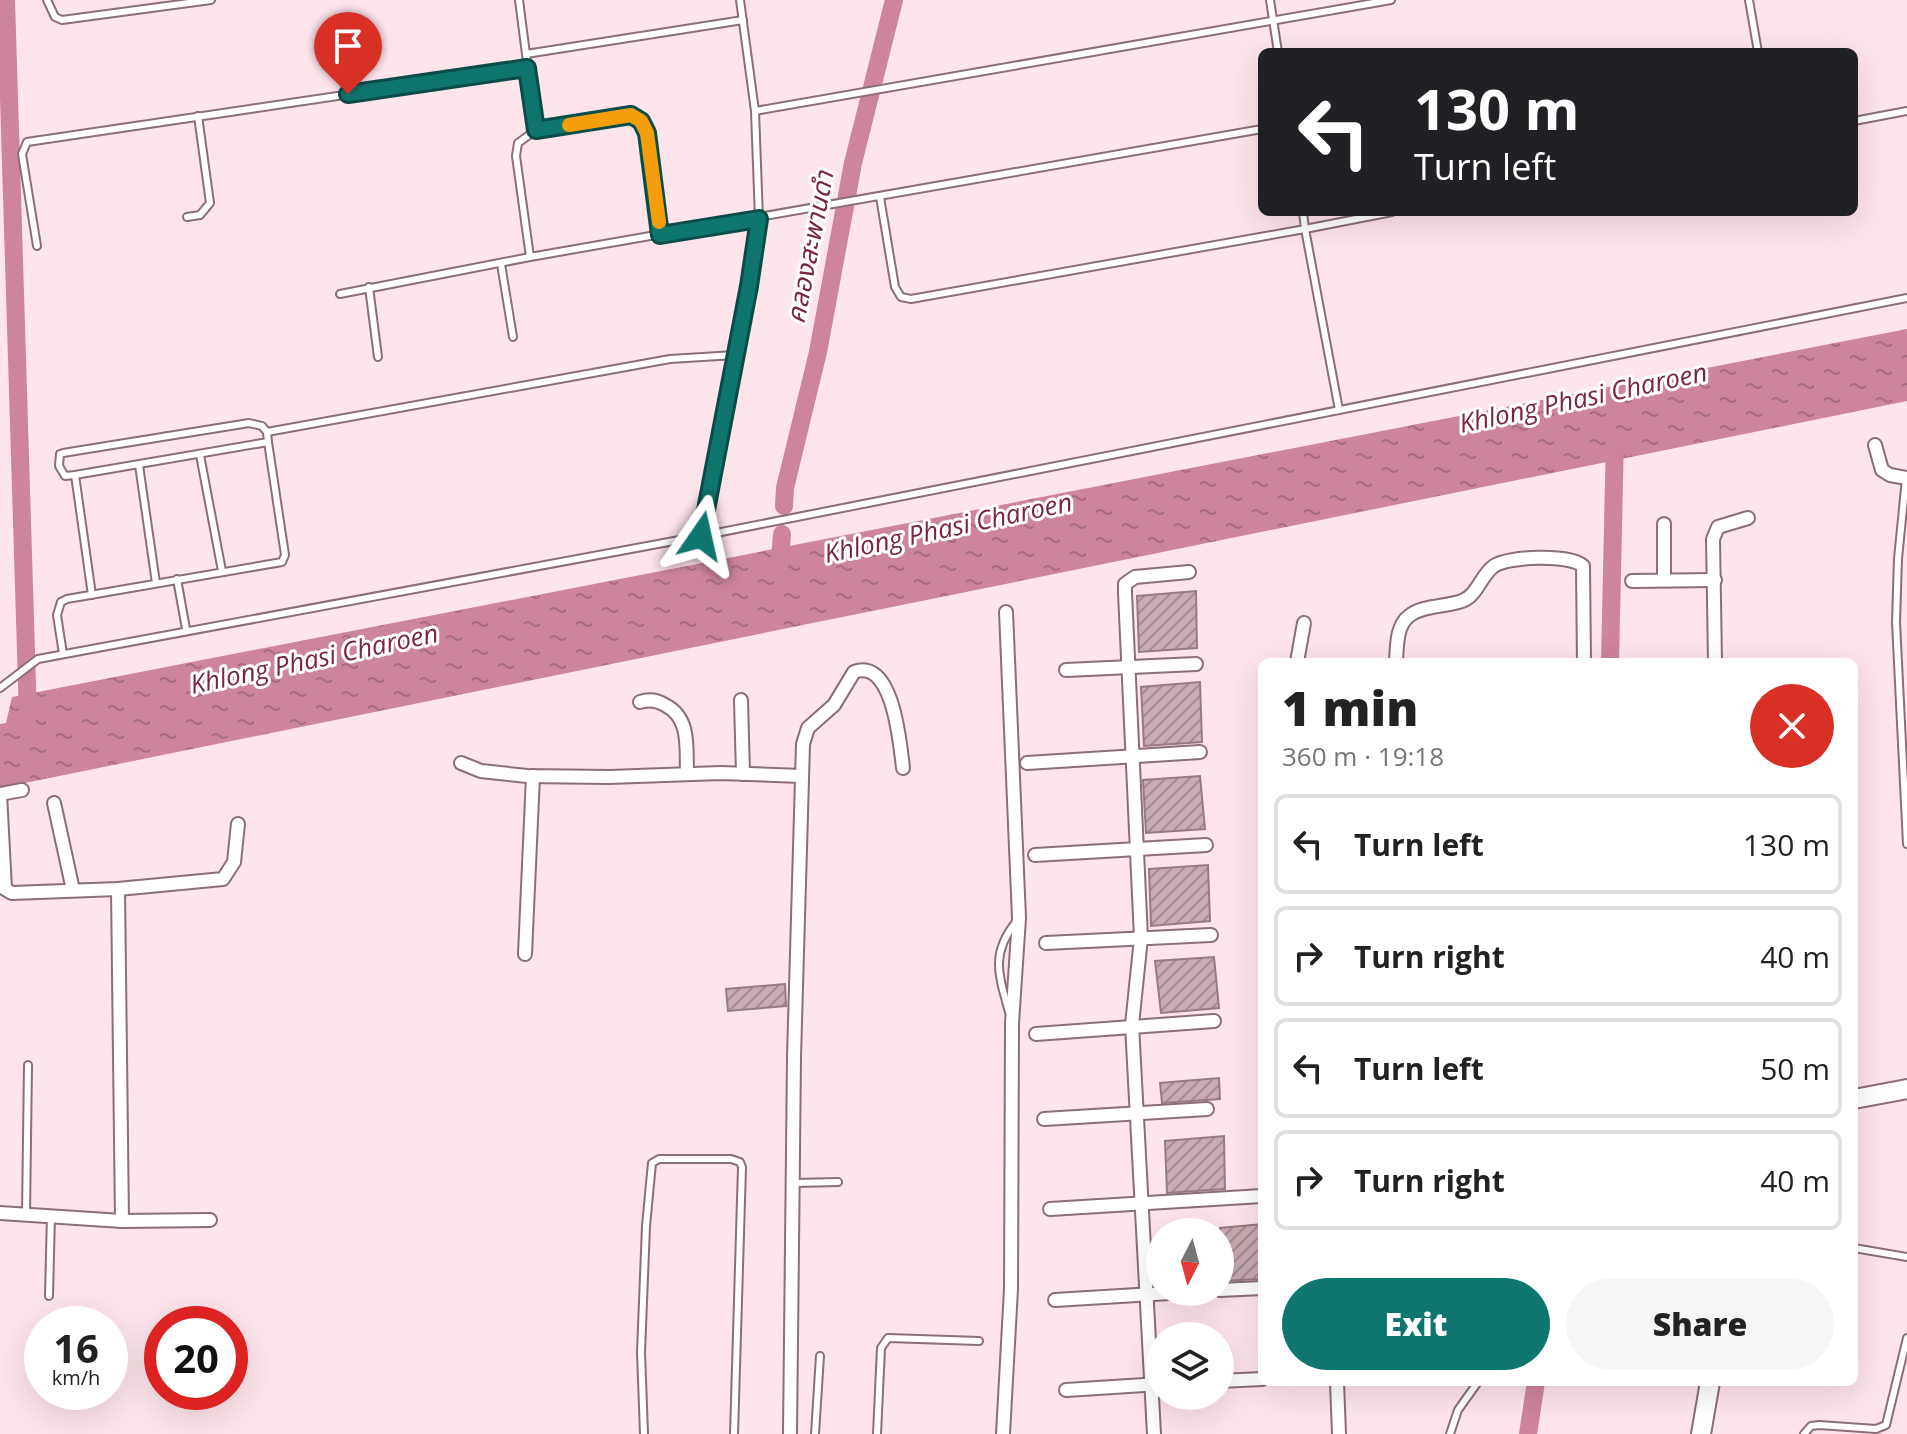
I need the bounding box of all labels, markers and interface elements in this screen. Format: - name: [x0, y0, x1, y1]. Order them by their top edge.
- pin: [314, 12, 382, 94]
- icon: arrive: [326, 24, 370, 68]
- text: 130 m: [1414, 70, 1580, 146]
- icon: left: [1282, 80, 1386, 184]
- text: Turn left: [1414, 142, 1556, 191]
- water label: คลองสะพานดำ: [777, 166, 842, 326]
- water label: Khlong Phasi Charoen: [1456, 353, 1710, 441]
- water label: Khlong Phasi Charoen: [821, 483, 1075, 571]
- position arrow: [659, 494, 743, 578]
- water label: Khlong Phasi Charoen: [187, 614, 441, 702]
- text: 1 min: [1282, 675, 1418, 740]
- button: close: [1750, 684, 1834, 768]
- text: 360 m · 19:18: [1282, 738, 1444, 774]
- icon: left: [1286, 822, 1330, 866]
- text: Turn left: [1354, 824, 1484, 865]
- text: 130 m: [1743, 824, 1830, 865]
- icon: right: [1286, 934, 1330, 978]
- text: Turn right: [1354, 936, 1505, 977]
- text: 40 m: [1760, 936, 1830, 977]
- icon: left: [1286, 1046, 1330, 1090]
- text: Turn left: [1354, 1048, 1484, 1089]
- text: 50 m: [1760, 1048, 1830, 1089]
- icon: right: [1286, 1158, 1330, 1202]
- text: Turn right: [1354, 1160, 1505, 1201]
- text: 40 m: [1760, 1160, 1830, 1201]
- north arrow: [1146, 1218, 1234, 1306]
- map controls: [1146, 1218, 1234, 1410]
- button: Exit: [1282, 1278, 1550, 1370]
- button: Share: [1566, 1278, 1834, 1370]
- speed limit sign: 20: [144, 1306, 248, 1410]
- text: 16: [53, 1320, 99, 1375]
- button: layers: [1146, 1322, 1234, 1410]
- text: km/h: [52, 1364, 100, 1391]

